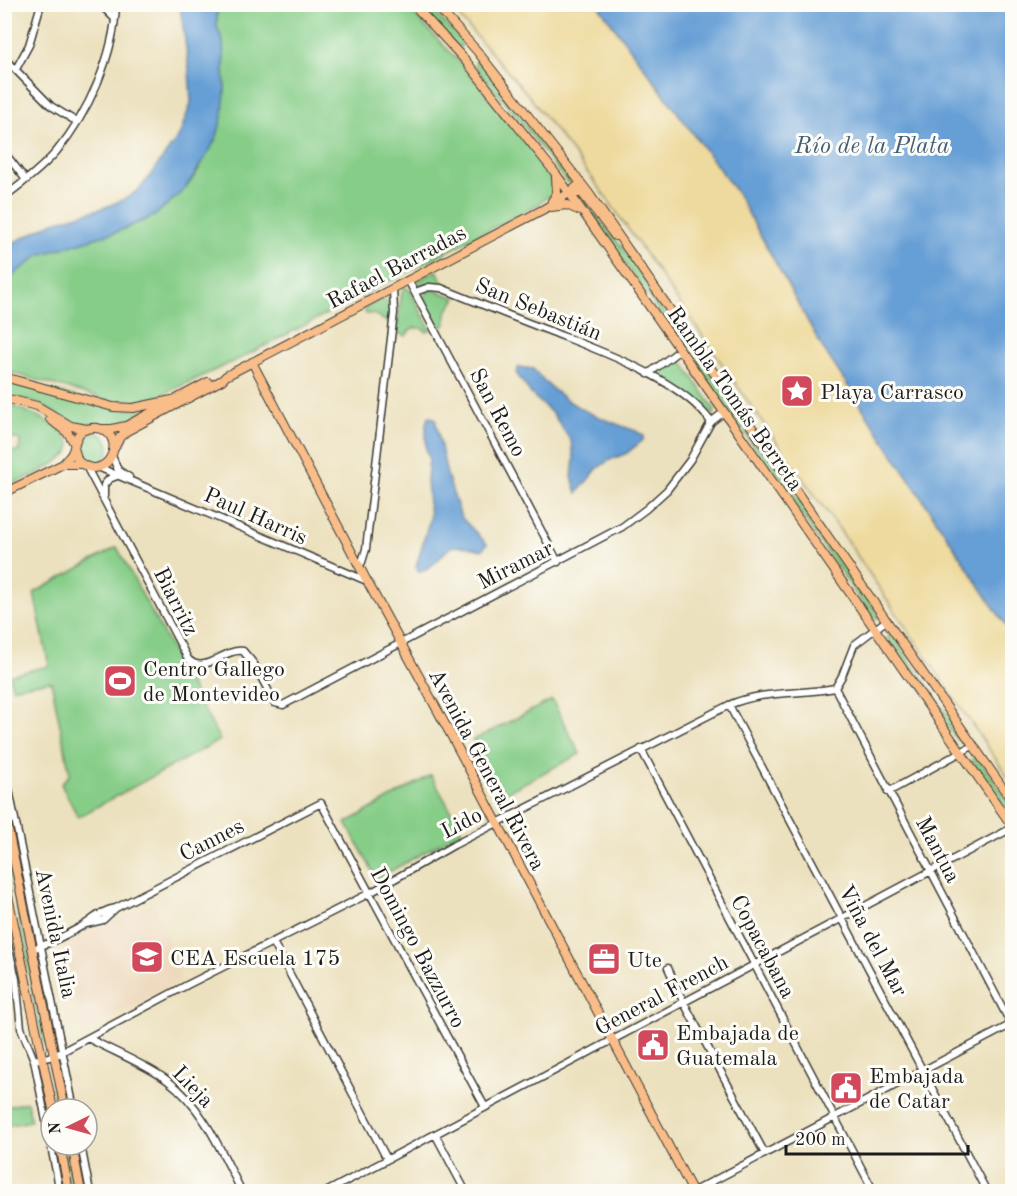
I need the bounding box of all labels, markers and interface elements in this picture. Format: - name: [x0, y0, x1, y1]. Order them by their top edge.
- water label: Río de la Plata: [794, 135, 950, 159]
- street label: Rafael Barradas: [324, 222, 470, 314]
- street label: San Sebastián: [472, 274, 605, 345]
- street label: Rambla Tomás Berreta: [662, 303, 806, 495]
- street label: San Remo: [465, 365, 530, 461]
- place icon: Playa Carrasco: [779, 373, 815, 409]
- place label: Playa Carrasco: [820, 382, 964, 404]
- street label: Paul Harris: [200, 484, 310, 549]
- street label: Miramar: [475, 537, 557, 594]
- street label: Biarritz: [149, 564, 202, 640]
- place label: Centro Gallego de Montevideo: [143, 659, 285, 706]
- sports icon: Centro Gallego de Montevideo: [102, 663, 138, 699]
- street label: Avenida General Rivera: [424, 666, 549, 874]
- street label: Lido: [438, 804, 486, 843]
- street label: Mantua: [911, 813, 964, 887]
- street label: Cannes: [176, 815, 248, 866]
- street label: Domingo Bazzurro: [366, 864, 469, 1032]
- street label: Avenida Italia: [31, 866, 80, 1001]
- street label: Viña del Mar: [834, 882, 911, 1000]
- street label: Copacabana: [726, 892, 799, 1002]
- school or university icon: CEA Escuela 175: [129, 939, 165, 975]
- office icon: Ute: [586, 941, 622, 977]
- place label: CEA Escuela 175: [170, 948, 340, 970]
- place label: Ute: [627, 950, 662, 972]
- street label: General French: [592, 951, 732, 1040]
- place label: Embajada de Guatemala: [676, 1023, 799, 1070]
- public building icon: Embajada de Guatemala: [635, 1027, 671, 1063]
- street label: Lieja: [168, 1062, 217, 1113]
- place label: Embajada de Catar: [869, 1066, 964, 1113]
- public building icon: Embajada de Catar: [828, 1070, 864, 1106]
- north arrow: [39, 1097, 99, 1157]
- scale bar: [786, 1118, 968, 1156]
- text: N: [47, 1121, 65, 1135]
- text: 200 m: [795, 1131, 846, 1149]

